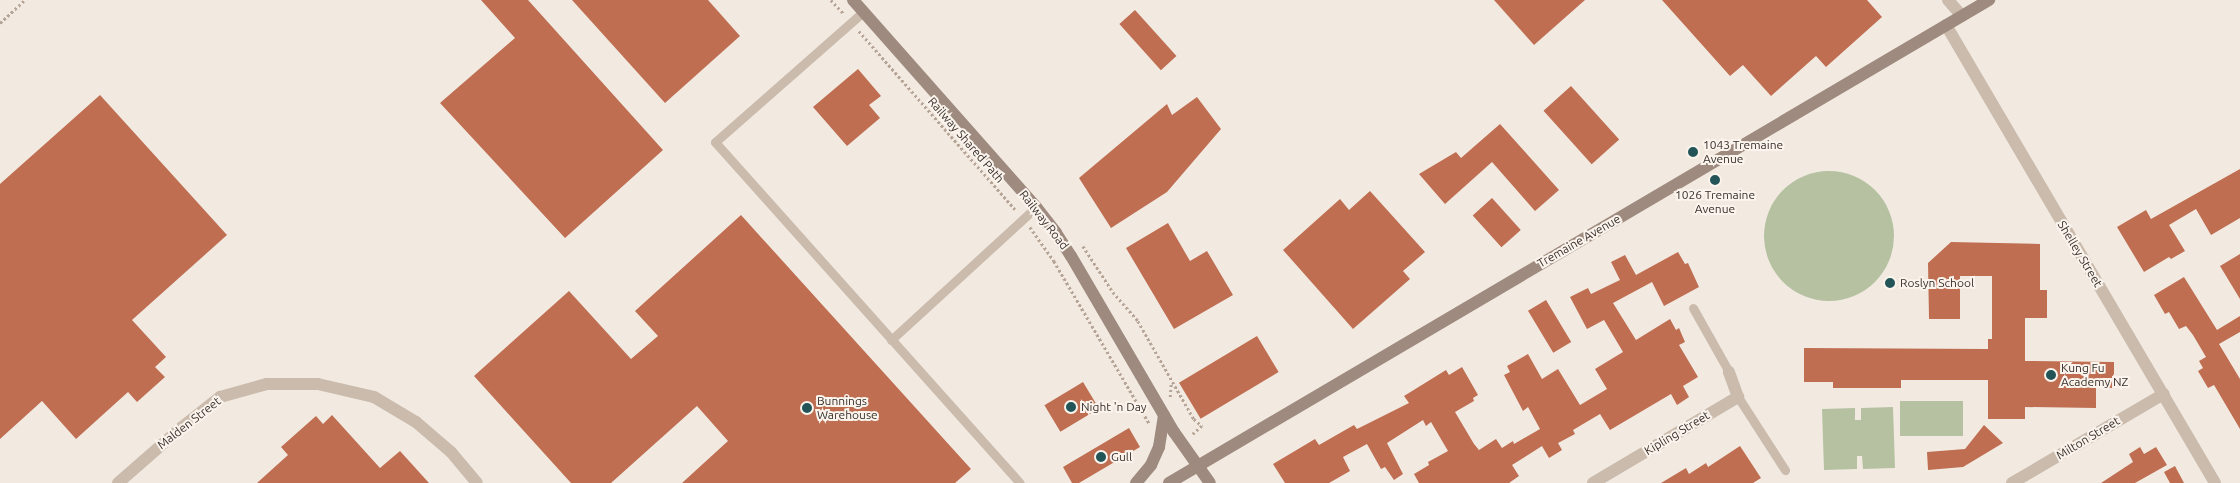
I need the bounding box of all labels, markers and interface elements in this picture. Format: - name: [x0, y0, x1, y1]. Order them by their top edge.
- street label: Railway Shared Path: [925, 94, 1007, 186]
- place label: 1043 Tremaine Avenue: [1703, 138, 1783, 166]
- marker: 1043 Tremaine Avenue: [1687, 146, 1699, 158]
- marker: 1026 Tremaine Avenue: [1709, 174, 1721, 186]
- street label: Railway Road: [1016, 187, 1072, 253]
- place label: 1026 Tremaine Avenue: [1675, 188, 1755, 216]
- street label: Tremaine Avenue: [1535, 211, 1623, 271]
- street label: Shelley Street: [2055, 218, 2105, 290]
- place label: Roslyn School: [1900, 276, 1974, 290]
- marker: Roslyn School: [1884, 277, 1896, 289]
- place label: Kung Fu Academy NZ: [2061, 361, 2128, 389]
- marker: Kung Fu Academy NZ: [2045, 369, 2057, 381]
- street label: Malden Street: [154, 394, 224, 452]
- place label: Bunnings Warehouse: [817, 394, 878, 422]
- place label: Night 'n Day: [1081, 400, 1147, 414]
- marker: Night 'n Day: [1065, 401, 1077, 413]
- marker: Bunnings Warehouse: [801, 402, 813, 414]
- street label: Kipling Street: [1642, 408, 1712, 458]
- street label: Milton Street: [2054, 413, 2122, 463]
- place label: Gull: [1111, 450, 1132, 464]
- marker: Gull: [1095, 451, 1107, 463]

